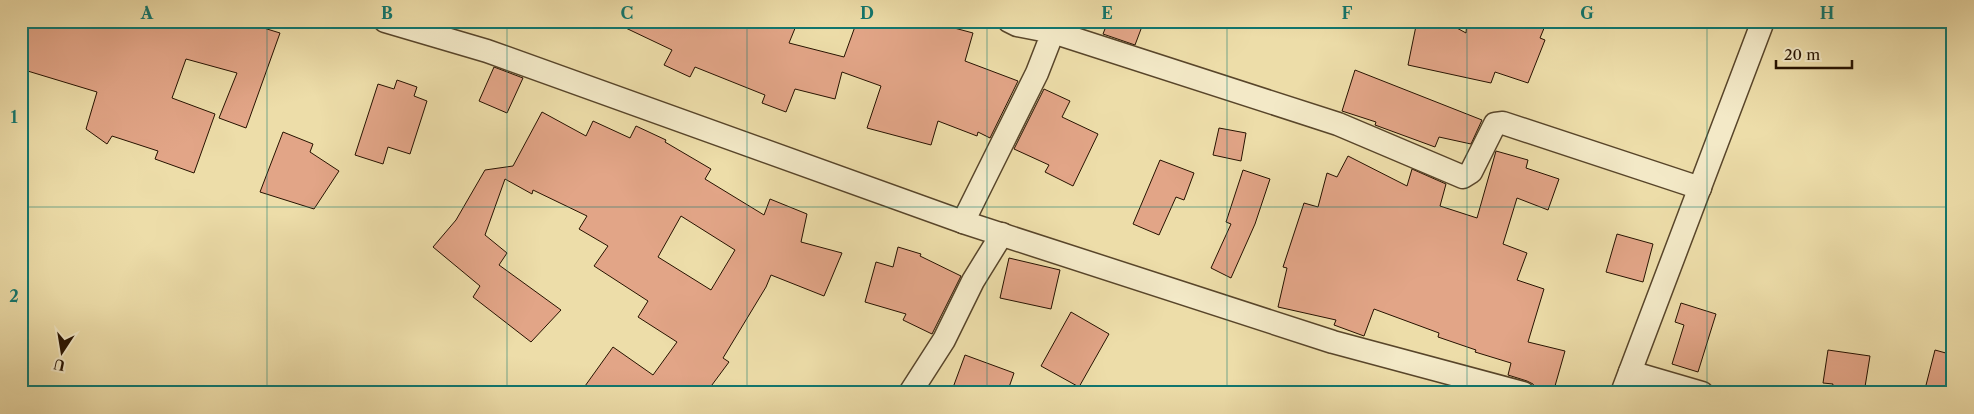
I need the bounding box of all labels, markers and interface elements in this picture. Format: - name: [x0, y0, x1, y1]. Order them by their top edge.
- text: A: [140, 3, 154, 23]
- text: B: [381, 3, 393, 23]
- text: C: [621, 3, 633, 23]
- text: D: [860, 3, 874, 23]
- text: E: [1101, 3, 1113, 23]
- text: F: [1342, 3, 1353, 23]
- text: G: [1580, 3, 1594, 23]
- text: H: [1820, 3, 1834, 23]
- scale bar: [1776, 38, 1853, 70]
- text: 20 m: [1784, 45, 1820, 64]
- text: 1: [10, 107, 18, 127]
- text: 2: [9, 286, 19, 306]
- north arrow: [38, 326, 88, 376]
- text: U: [51, 355, 67, 375]

